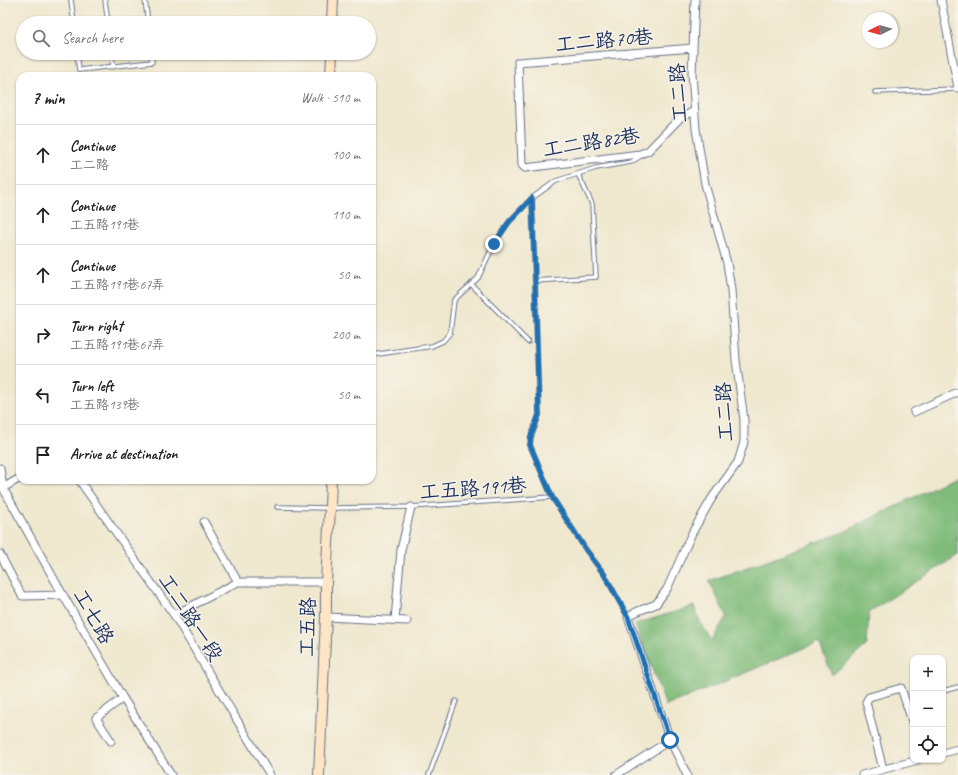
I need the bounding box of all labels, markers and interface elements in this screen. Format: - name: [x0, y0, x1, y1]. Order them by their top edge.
- north arrow: [862, 12, 898, 48]
- search box: [16, 16, 376, 60]
- street label: 工二路70巷: [554, 24, 655, 57]
- icon: search: [30, 27, 52, 49]
- text: Search here: [62, 29, 123, 48]
- street label: 工二路: [664, 61, 693, 124]
- text: 7 min: [32, 88, 65, 109]
- text: Walk · 510 m: [301, 90, 360, 106]
- street label: 工二路82巷: [541, 122, 642, 163]
- text: Continue: [70, 137, 115, 156]
- icon: ahead: [32, 144, 54, 166]
- text: 100 m: [332, 147, 360, 163]
- text: 工二路: [70, 157, 109, 173]
- text: Continue: [70, 197, 115, 216]
- icon: ahead: [32, 204, 54, 226]
- text: 110 m: [332, 207, 360, 223]
- text: 工五路191巷: [70, 217, 140, 233]
- route end: [485, 235, 503, 253]
- text: Continue: [70, 257, 115, 276]
- icon: ahead: [32, 264, 54, 286]
- text: 50 m: [338, 267, 360, 283]
- text: 工五路191巷67弄: [70, 277, 164, 293]
- text: Turn right: [70, 317, 123, 336]
- icon: right: [32, 324, 54, 346]
- text: 200 m: [332, 327, 360, 343]
- text: 工五路191巷67弄: [70, 337, 164, 353]
- text: Turn left: [70, 377, 113, 396]
- street label: 工二路: [710, 380, 739, 443]
- icon: left: [32, 384, 54, 406]
- text: 50 m: [338, 387, 360, 403]
- text: 工五路139巷: [70, 397, 140, 413]
- icon: arrive: [32, 444, 54, 466]
- text: Arrive at destination: [70, 445, 177, 464]
- street label: 工五路191巷: [419, 472, 528, 505]
- street label: 工二路一段: [153, 569, 228, 666]
- street label: 工七路: [68, 584, 120, 649]
- street label: 工五路: [294, 596, 321, 657]
- map controls: [910, 655, 946, 763]
- button: +: [910, 655, 946, 691]
- button: −: [910, 691, 946, 727]
- button: locate: [910, 727, 946, 763]
- route start: [661, 731, 679, 749]

